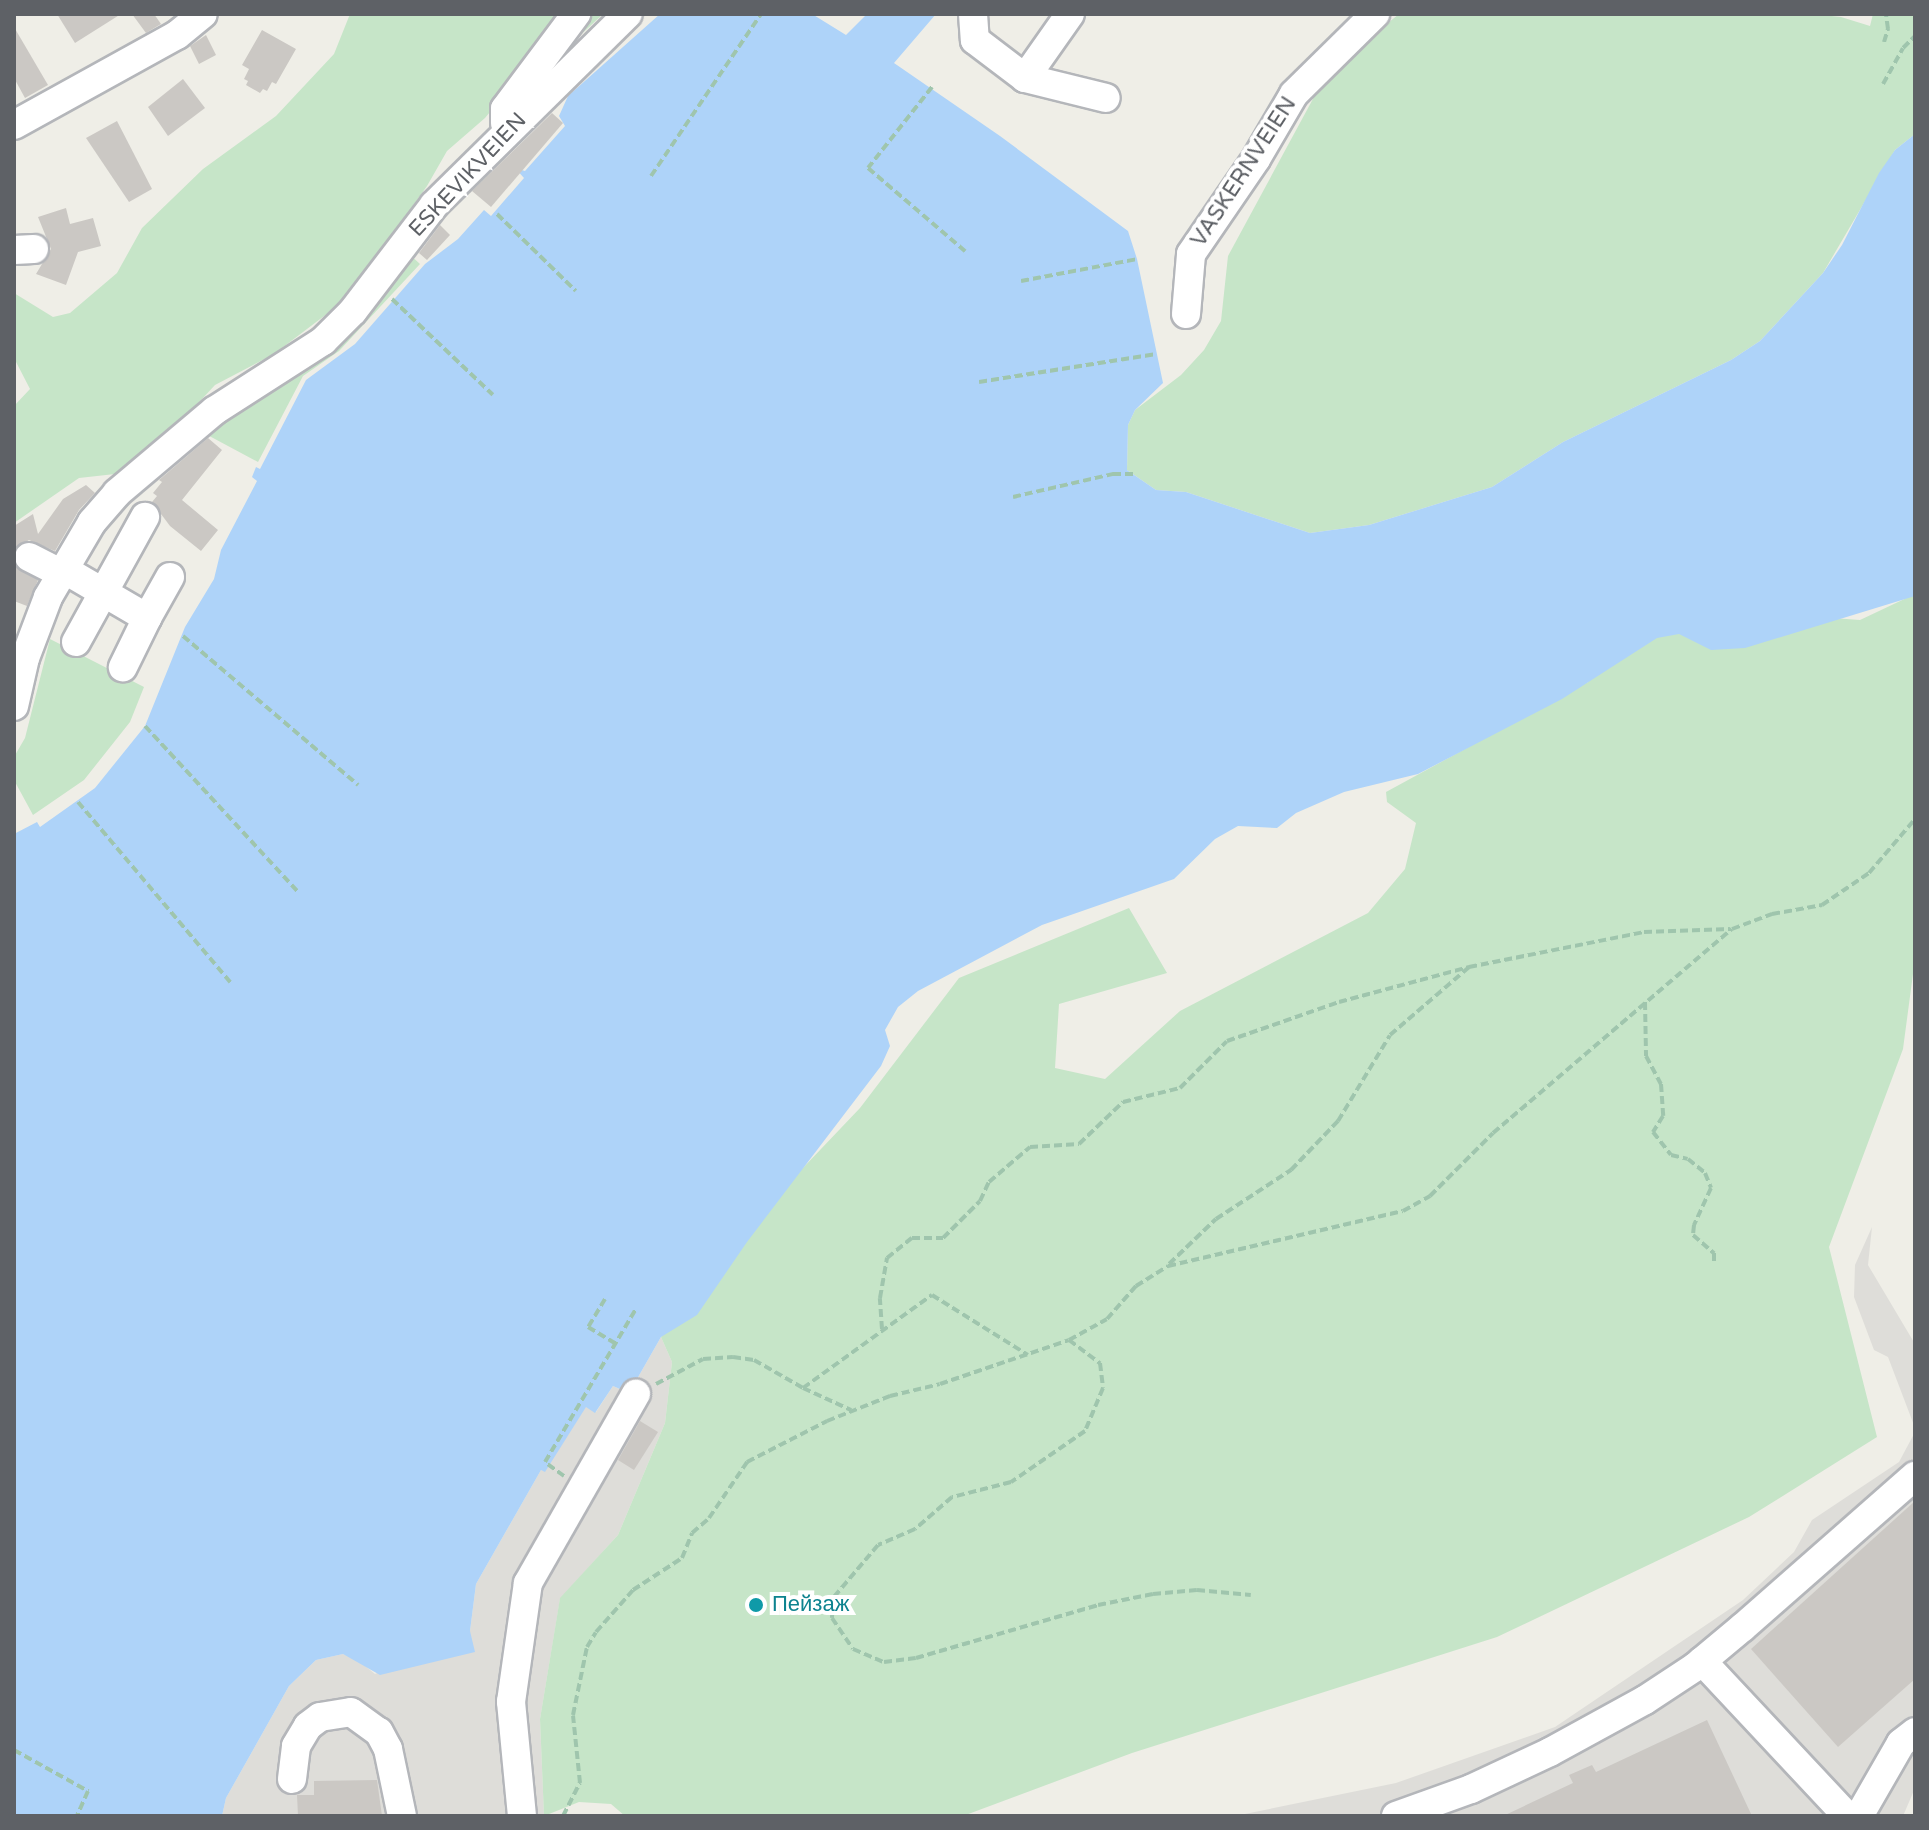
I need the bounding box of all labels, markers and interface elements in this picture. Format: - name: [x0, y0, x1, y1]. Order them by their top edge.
- street label: VASKERNVEIEN: [1186, 92, 1302, 252]
- street label: ESKEVIKVEIEN: [404, 108, 532, 242]
- place label: Пейзаж: [772, 1592, 849, 1618]
- marker: Пейзаж: [747, 1596, 765, 1614]

